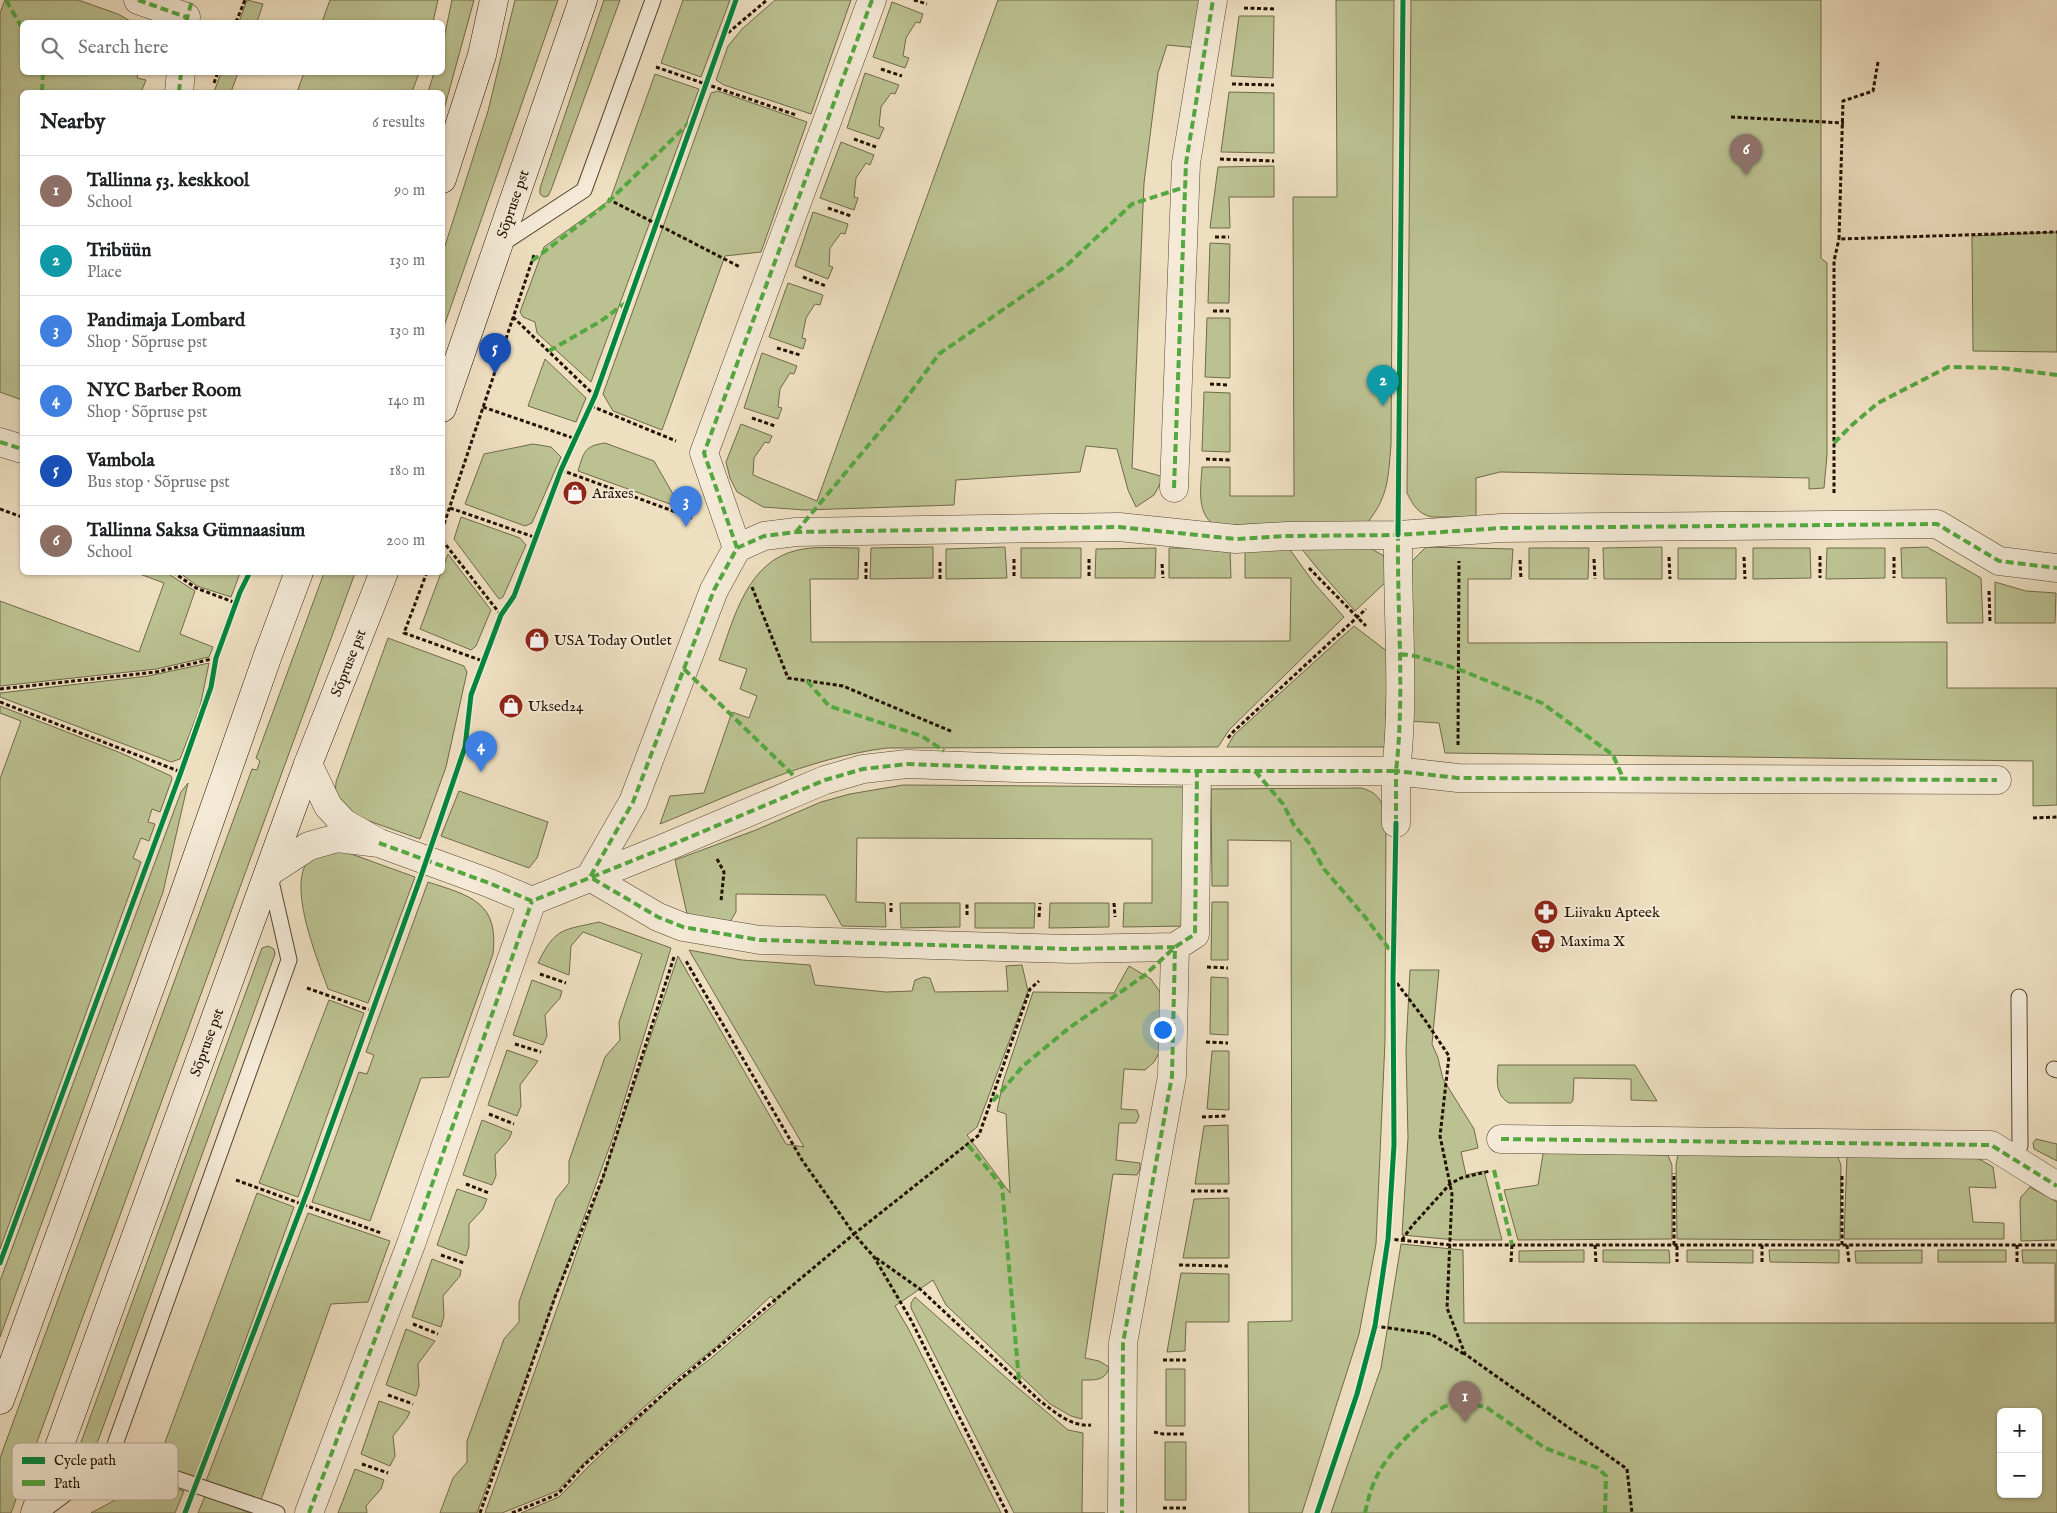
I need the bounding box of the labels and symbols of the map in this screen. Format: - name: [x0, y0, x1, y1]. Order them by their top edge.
- pin: 6: [1730, 134, 1762, 175]
- street label: Sõpruse pst: [492, 167, 533, 241]
- pin: 5: [479, 333, 511, 374]
- pin: 2: [1367, 365, 1399, 406]
- shop icon: Araxes: [562, 480, 588, 506]
- place label: Araxes: [591, 484, 633, 503]
- pin: 3: [670, 486, 702, 527]
- street label: Sõpruse pst: [326, 626, 370, 699]
- shop icon: USA Today Outlet: [524, 627, 550, 653]
- place label: USA Today Outlet: [554, 631, 672, 650]
- shop icon: Uksed24: [498, 693, 524, 719]
- place label: Uksed24: [528, 697, 584, 716]
- pin: 4: [465, 731, 497, 772]
- pharmacy icon: Liivaku Apteek: [1533, 899, 1559, 925]
- place label: Liivaku Apteek: [1564, 903, 1661, 922]
- supermarket icon: Maxima X: [1530, 928, 1556, 954]
- place label: Maxima X: [1560, 932, 1625, 951]
- street label: Sõpruse pst: [185, 1006, 228, 1079]
- your location: [1150, 1017, 1176, 1043]
- pin: 1: [1449, 1381, 1481, 1422]
- legend: [12, 1443, 178, 1500]
- text: Cycle path: [54, 1452, 116, 1470]
- text: Path: [54, 1475, 81, 1493]

